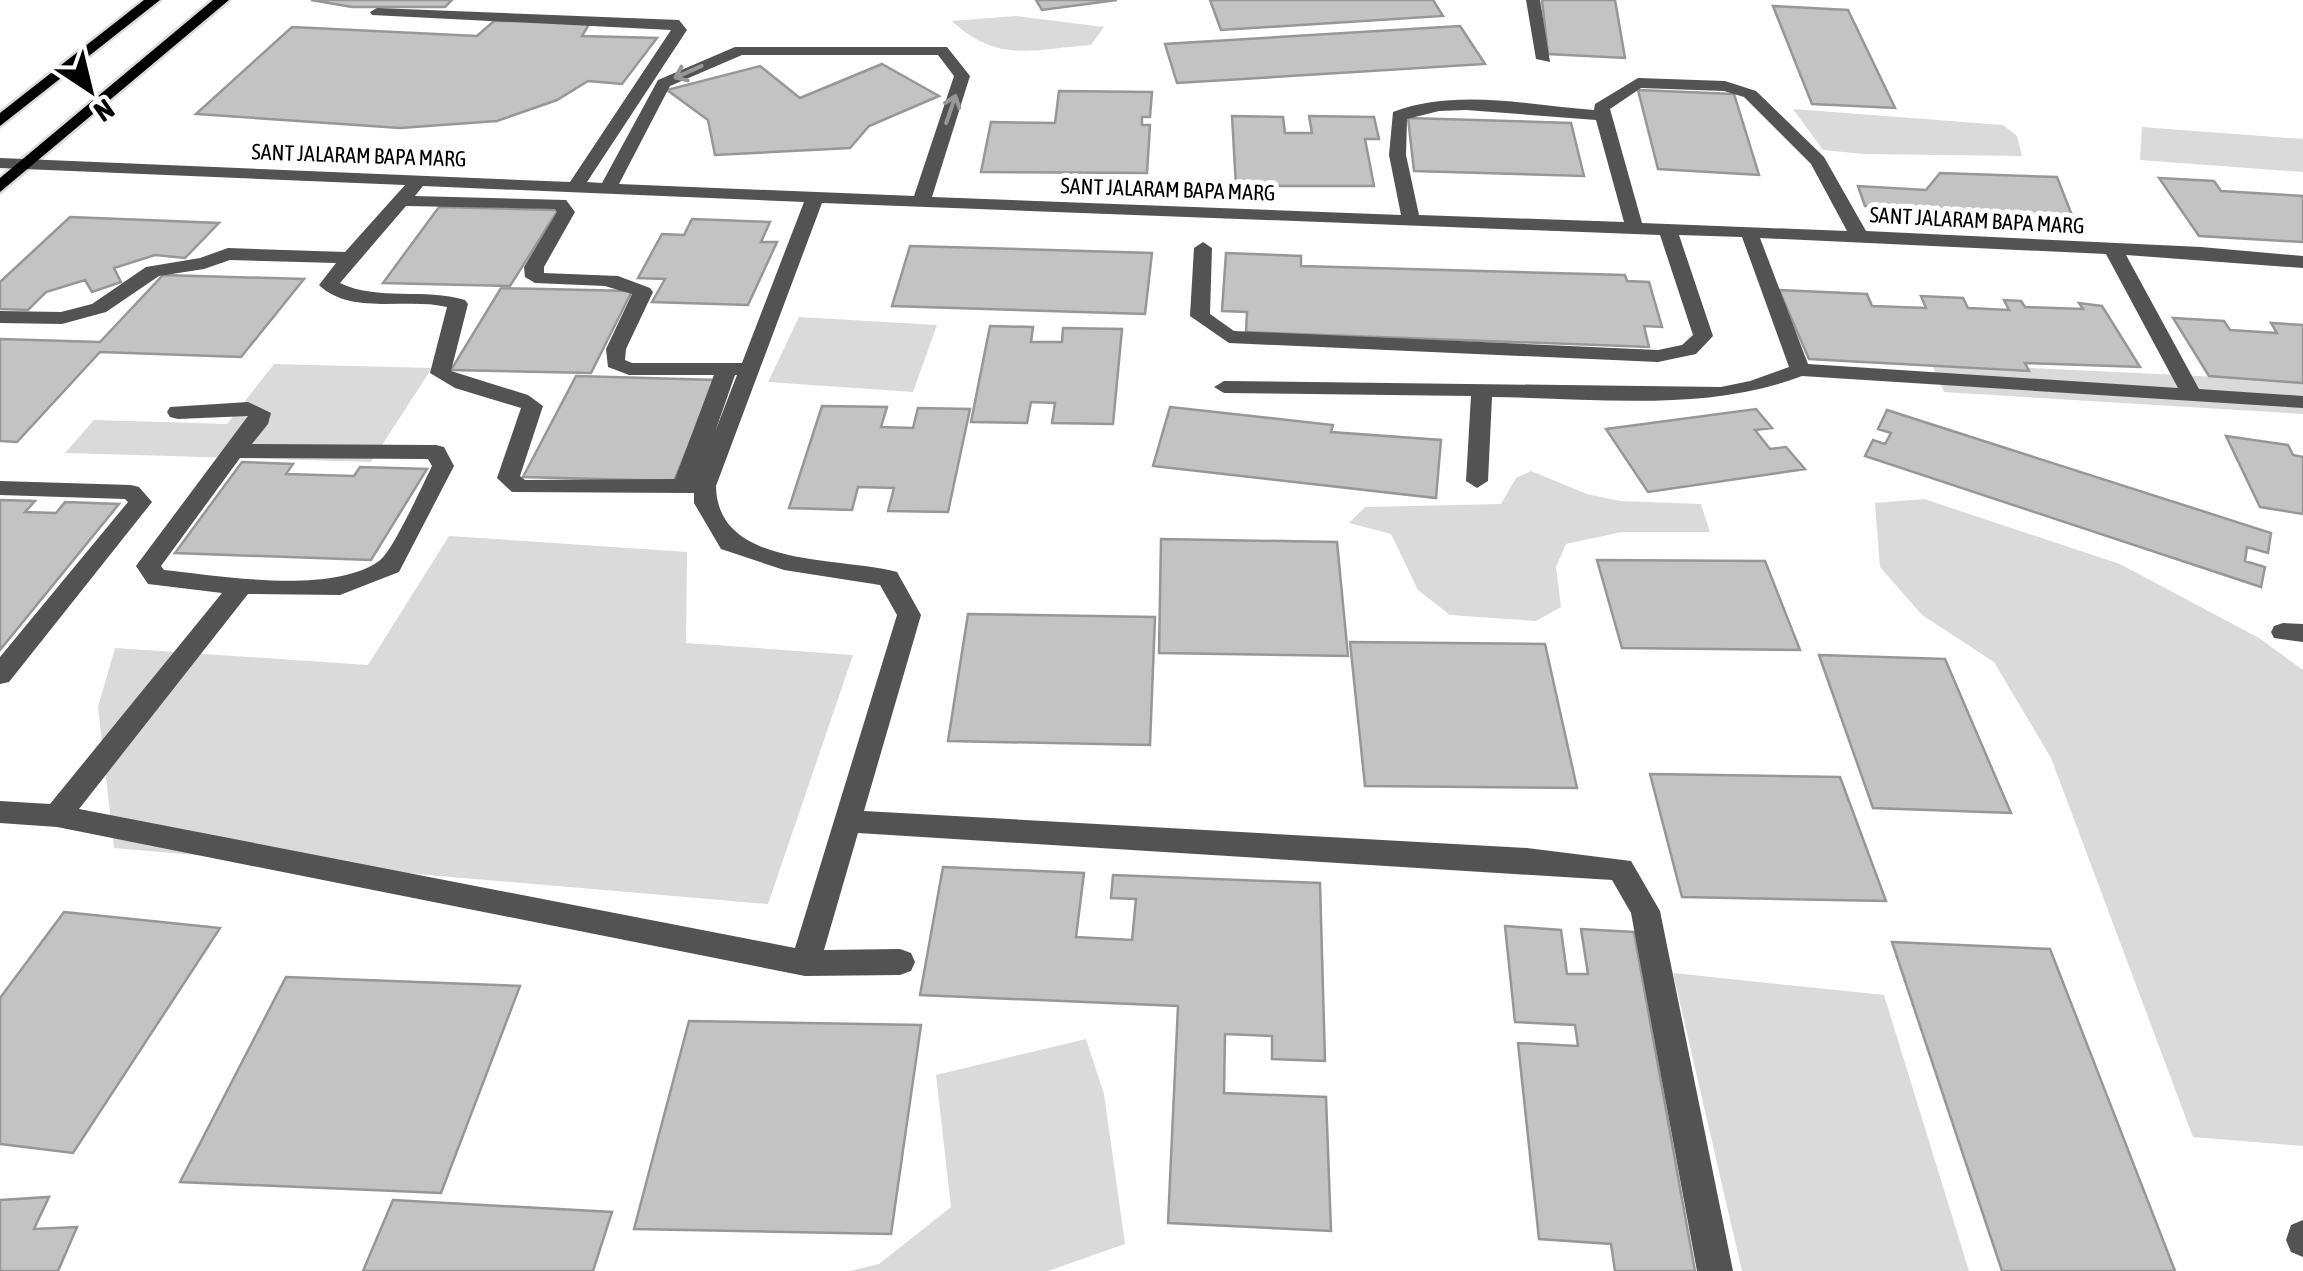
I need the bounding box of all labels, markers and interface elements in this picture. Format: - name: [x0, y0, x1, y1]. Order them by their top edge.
- north arrow: [40, 40, 140, 140]
- one-way arrow: [674, 64, 704, 83]
- text: N: [88, 93, 120, 128]
- one-way arrow: [943, 93, 961, 125]
- street label: SANT JALARAM BAPA MARG: [251, 138, 467, 172]
- street label: SANT JALARAM BAPA MARG: [1060, 172, 1276, 206]
- street label: SANT JALARAM BAPA MARG: [1869, 201, 2085, 239]

